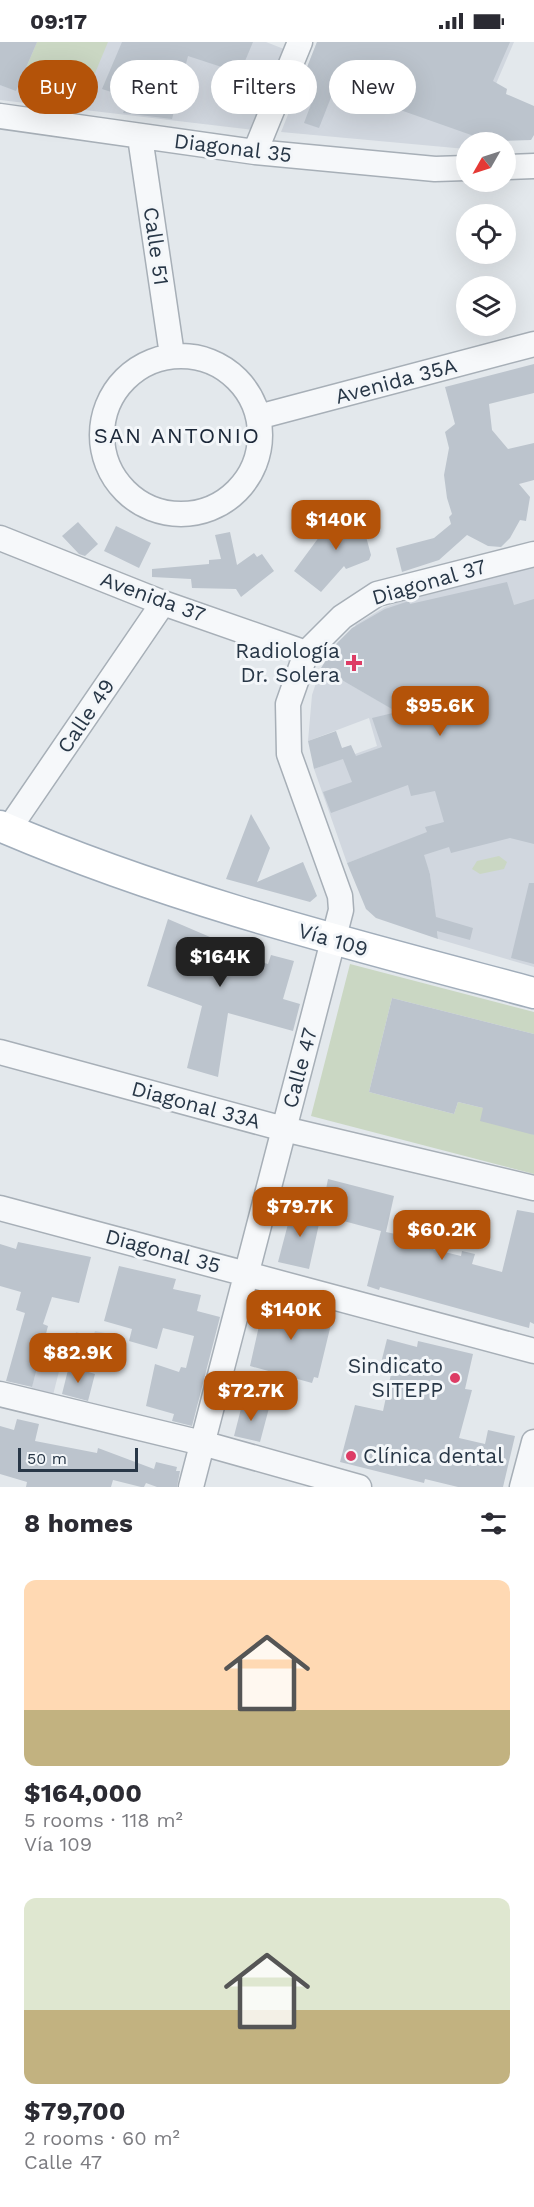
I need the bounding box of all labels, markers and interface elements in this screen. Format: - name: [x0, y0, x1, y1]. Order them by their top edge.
- text: 09:17: [30, 9, 87, 34]
- chip: Buy: [18, 60, 98, 114]
- chip: Rent: [110, 60, 199, 114]
- chip: Filters: [211, 60, 317, 114]
- chip: New: [329, 60, 416, 114]
- street label: Diagonal 35: [173, 128, 293, 167]
- north arrow: [456, 132, 516, 192]
- map controls: [456, 132, 516, 336]
- button: locate: [456, 204, 516, 264]
- street label: Calle 51: [139, 205, 174, 287]
- button: layers: [456, 276, 516, 336]
- street label: Avenida 35A: [332, 352, 460, 409]
- district label: SAN ANTONIO: [94, 423, 260, 448]
- pin: $140K: [294, 500, 378, 551]
- text: $140K: [305, 507, 367, 531]
- street label: Diagonal 37: [369, 553, 489, 610]
- street label: Avenida 37: [97, 566, 209, 627]
- place label: Radiología Dr. Solera: [235, 638, 340, 687]
- marker: Radiología Dr. Solera: [345, 654, 363, 672]
- street label: Calle 49: [52, 674, 119, 758]
- pin: $95.6K: [391, 686, 489, 737]
- text: $95.6K: [406, 693, 474, 717]
- street label: Vía 109: [295, 918, 371, 961]
- pin: $164K: [178, 937, 262, 988]
- text: $164K: [190, 944, 250, 968]
- street label: Calle 47: [277, 1025, 322, 1111]
- street label: Diagonal 33A: [129, 1075, 263, 1134]
- pin: $79.7K: [251, 1187, 349, 1238]
- text: $79.7K: [267, 1194, 333, 1218]
- pin: $60.2K: [393, 1210, 491, 1261]
- text: $60.2K: [407, 1217, 477, 1241]
- street label: Diagonal 35: [103, 1223, 224, 1278]
- pin: $140K: [249, 1290, 333, 1341]
- text: $140K: [260, 1297, 322, 1321]
- pin: $82.9K: [29, 1333, 127, 1384]
- text: $82.9K: [43, 1340, 113, 1364]
- place label: Sindicato SITEPP: [348, 1353, 443, 1402]
- pin: $72.7K: [202, 1371, 300, 1422]
- marker: Sindicato SITEPP: [448, 1371, 462, 1385]
- text: $72.7K: [218, 1378, 284, 1402]
- place label: Clínica dental: [363, 1443, 504, 1468]
- scale bar: [18, 1445, 138, 1472]
- text: 50 m: [27, 1449, 67, 1468]
- marker: Clínica dental: [344, 1449, 358, 1463]
- icon: filters: [477, 1507, 510, 1540]
- text: 8 homes: [24, 1508, 133, 1538]
- icon: home: [213, 1619, 321, 1727]
- text: $164,000: [24, 1778, 142, 1808]
- text: 5 rooms · 118 m²: [24, 1808, 183, 1832]
- text: Vía 109: [24, 1832, 92, 1856]
- icon: home: [213, 1937, 321, 2045]
- text: $79,700: [24, 2096, 126, 2126]
- text: 2 rooms · 60 m²: [24, 2126, 180, 2150]
- text: Calle 47: [24, 2150, 102, 2174]

